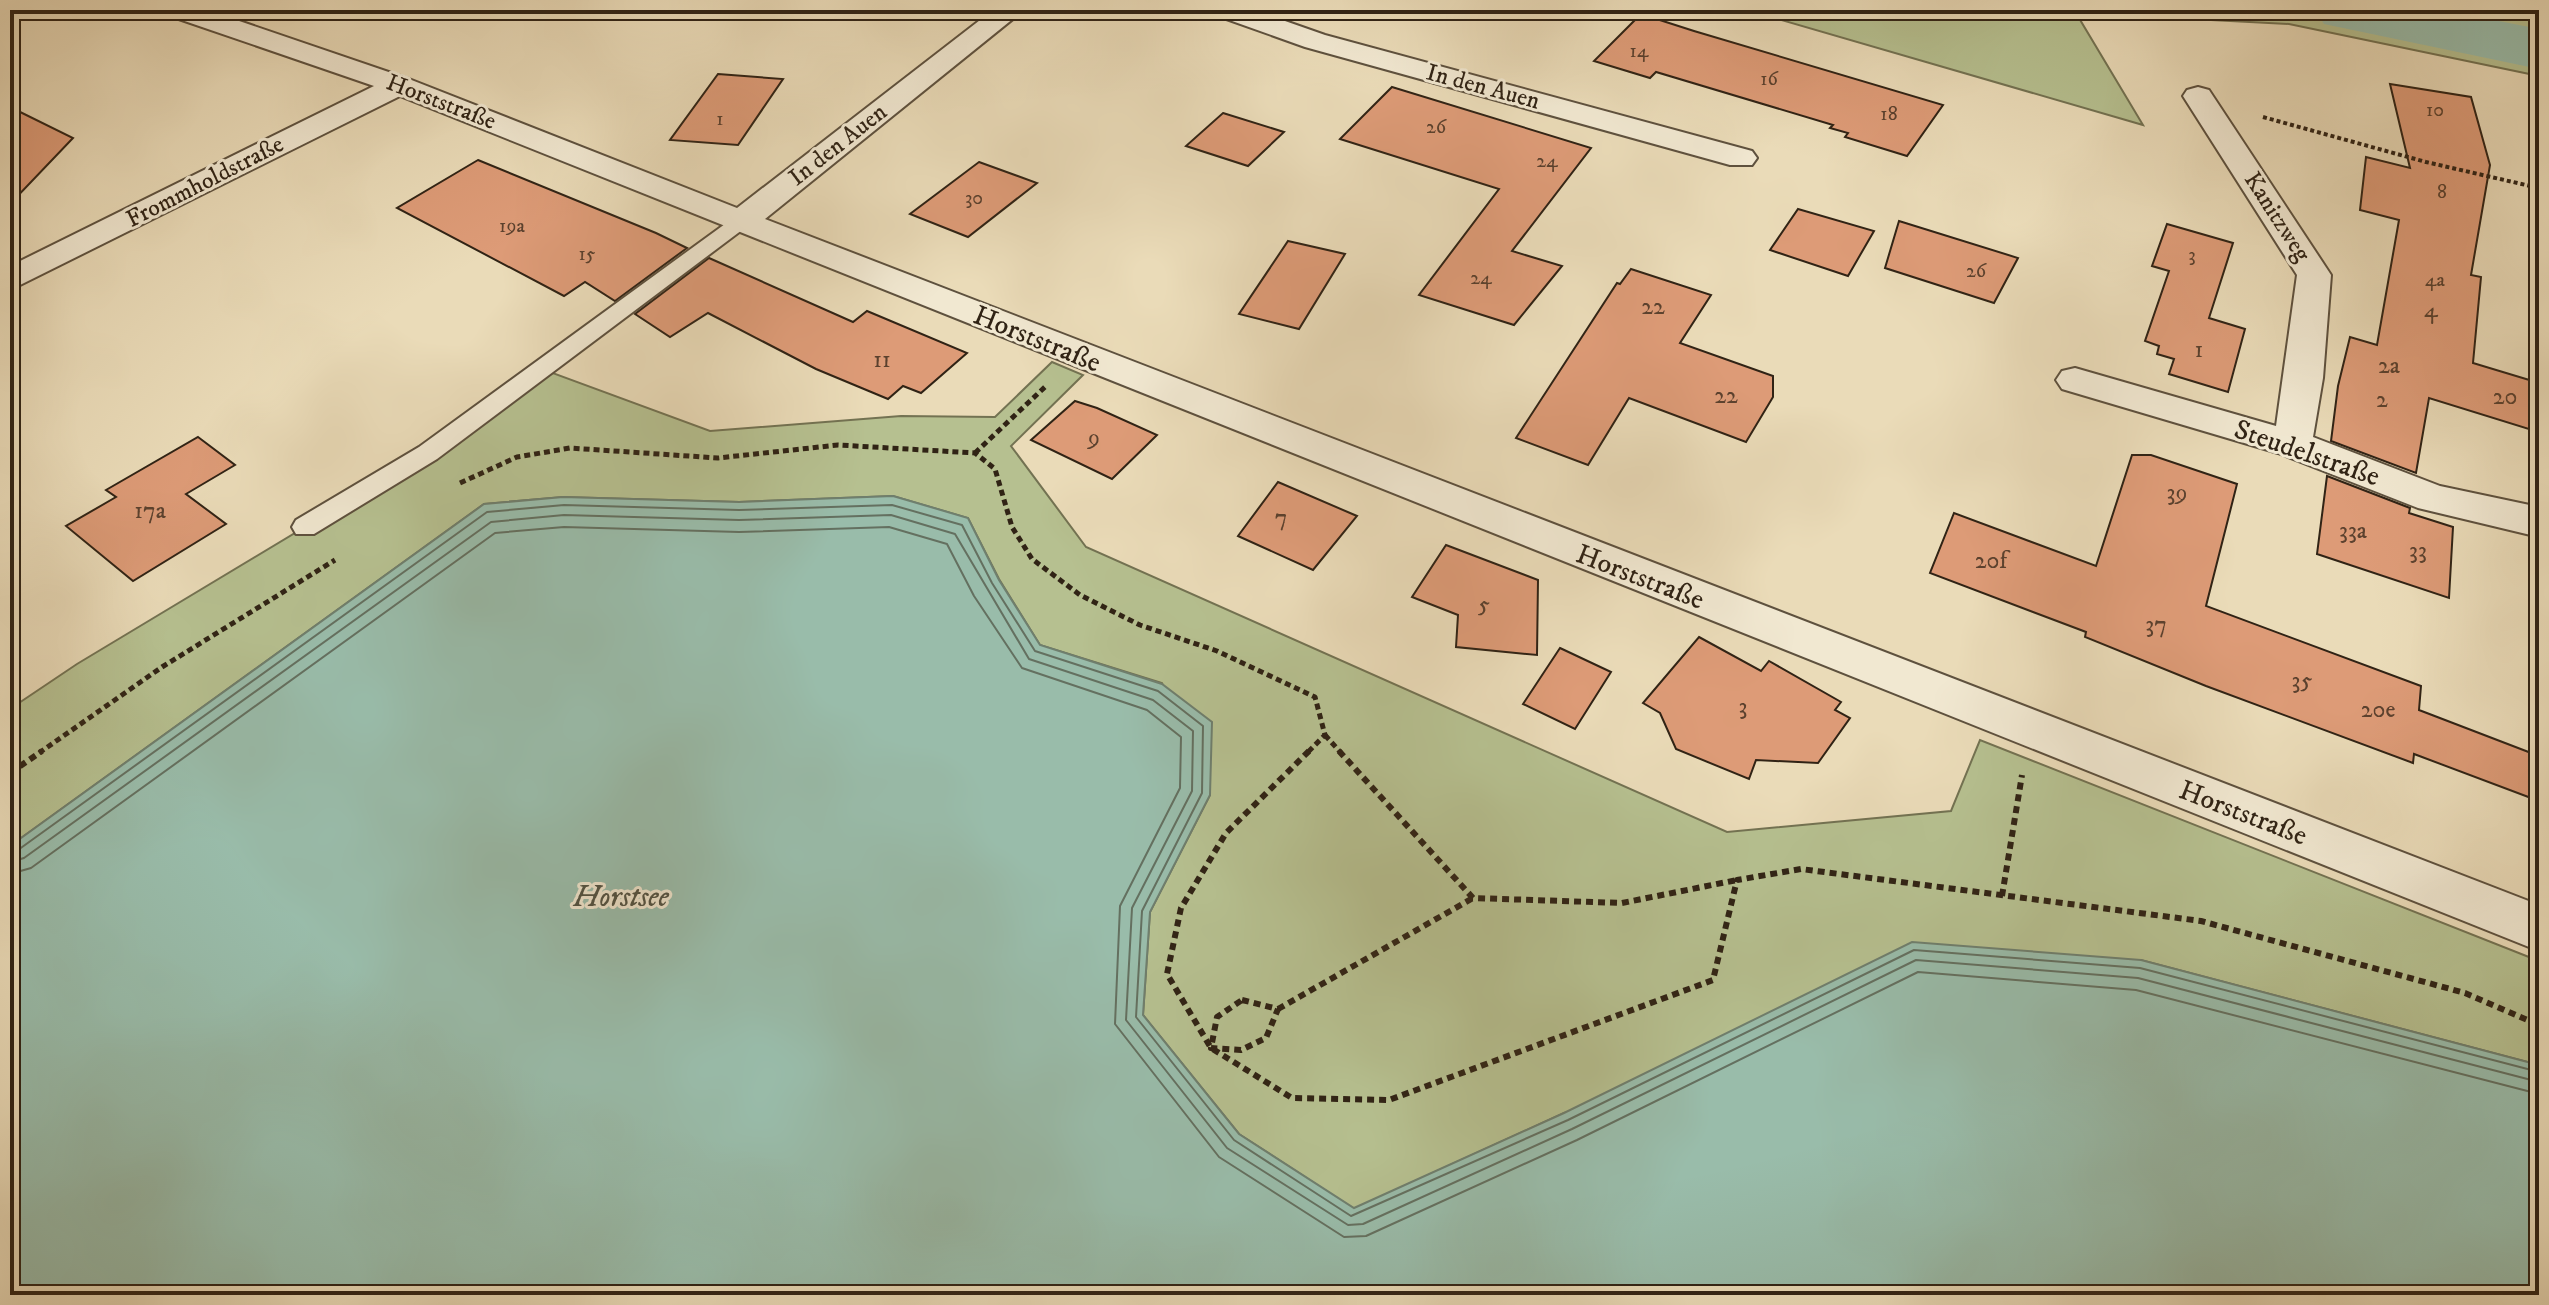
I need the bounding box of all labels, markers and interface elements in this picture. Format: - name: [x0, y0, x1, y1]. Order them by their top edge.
- house number: 14: [1630, 39, 1649, 64]
- street label: In den Auen: [1423, 57, 1544, 117]
- street label: Horststraße: [382, 67, 500, 137]
- house number: 16: [1760, 67, 1778, 92]
- street label: In den Auen: [783, 97, 894, 193]
- house number: 10: [2426, 98, 2444, 123]
- house number: 18: [1880, 102, 1898, 127]
- house number: 1: [716, 107, 724, 132]
- house number: 26: [1426, 115, 1447, 140]
- street label: Frommholdstraße: [121, 129, 289, 235]
- house number: 24: [1536, 149, 1558, 174]
- street label: Kanitzweg: [2237, 167, 2317, 268]
- house number: 8: [2437, 180, 2447, 205]
- house number: 30: [965, 186, 983, 211]
- house number: 19a: [499, 214, 525, 239]
- house number: 15: [578, 242, 596, 267]
- house number: 3: [2188, 243, 2196, 268]
- house number: 26: [1966, 259, 1987, 284]
- house number: 24: [1470, 266, 1492, 291]
- house number: 4a: [2425, 268, 2446, 293]
- house number: 22: [1641, 292, 1665, 322]
- house number: 4: [2424, 295, 2439, 325]
- street label: Horststraße: [968, 298, 1106, 380]
- house number: 1: [2195, 335, 2203, 365]
- house number: 11: [873, 345, 891, 375]
- house number: 2a: [2378, 351, 2401, 381]
- house number: 22: [1714, 381, 1738, 411]
- house number: 20: [2493, 382, 2517, 412]
- house number: 2: [2376, 385, 2388, 415]
- street label: Steudelstraße: [2229, 412, 2385, 494]
- house number: 9: [1087, 423, 1100, 453]
- house number: 39: [2167, 478, 2187, 508]
- house number: 17a: [134, 496, 167, 526]
- house number: 7: [1275, 503, 1287, 533]
- house number: 33a: [2339, 516, 2368, 546]
- house number: 33: [2409, 536, 2427, 566]
- street label: Horststraße: [1571, 537, 1709, 617]
- house number: 20f: [1975, 546, 2011, 576]
- house number: 5: [1478, 590, 1490, 620]
- house number: 37: [2145, 610, 2167, 640]
- house number: 35: [2292, 666, 2313, 696]
- house number: 3: [1739, 692, 1747, 722]
- house number: 20e: [2361, 695, 2395, 725]
- street label: Horststraße: [2174, 773, 2312, 853]
- water label: Horstsee: [572, 879, 670, 916]

